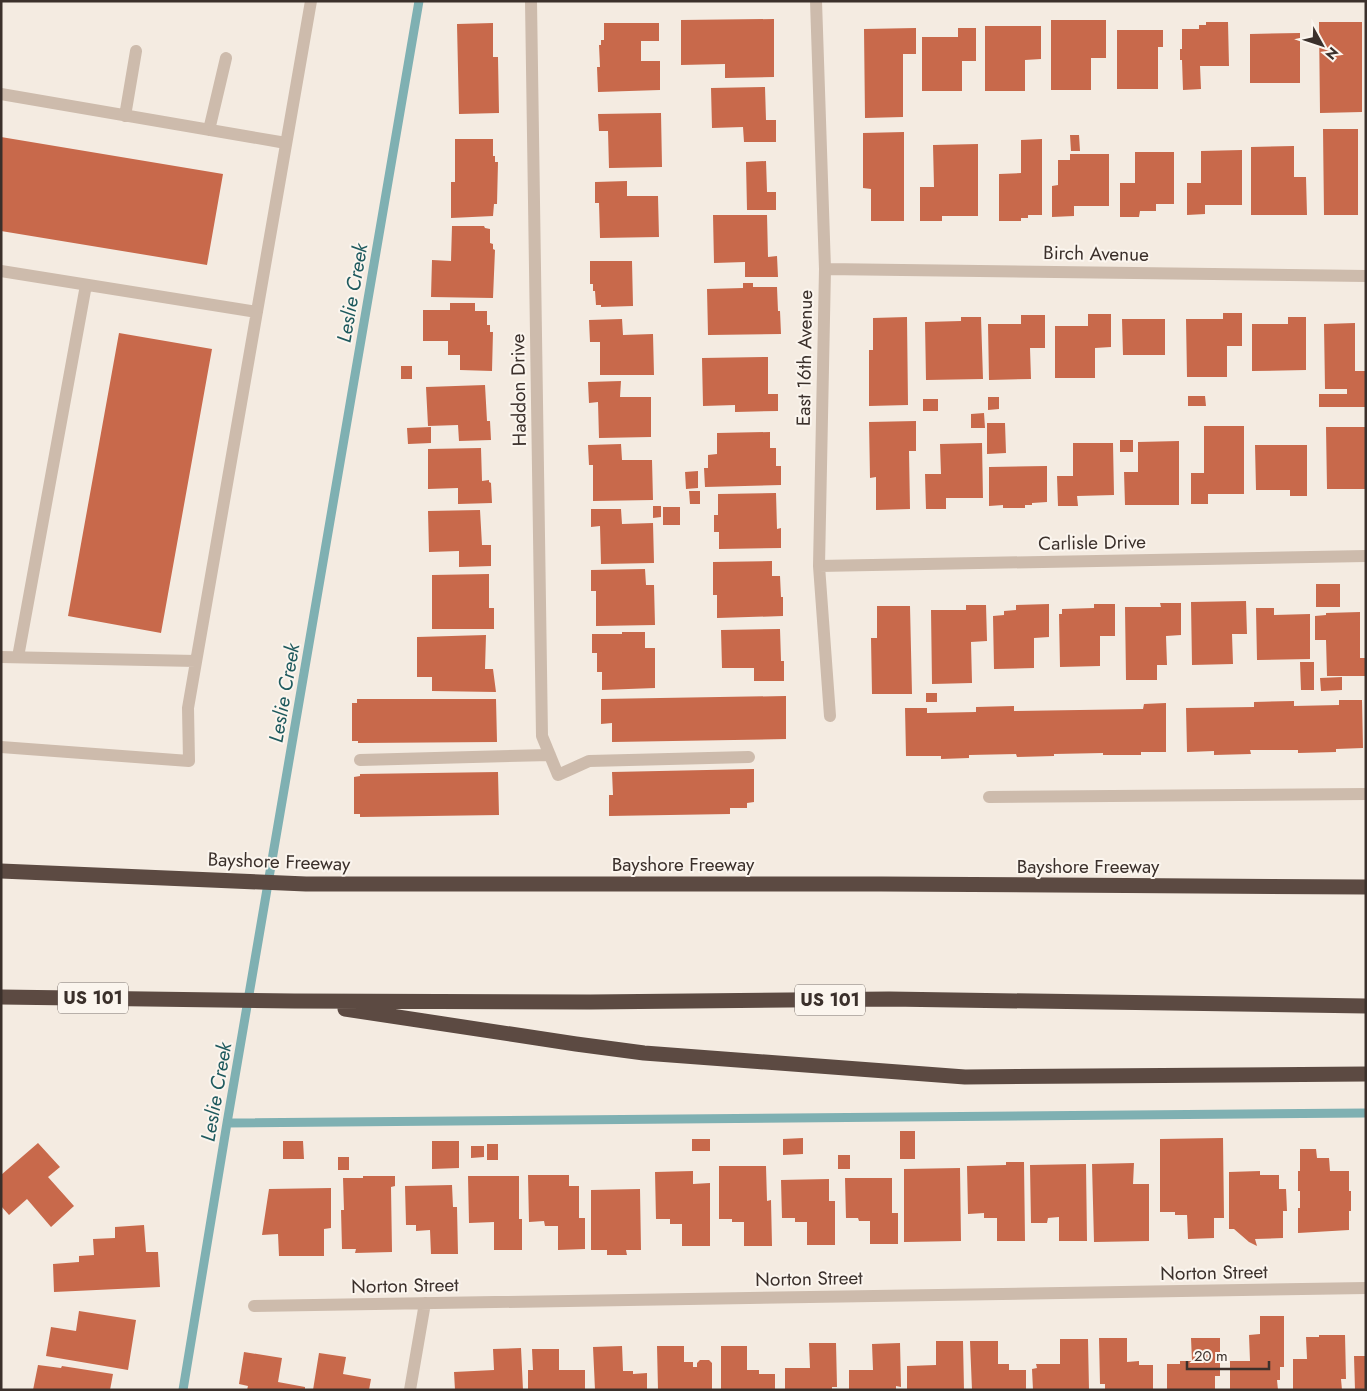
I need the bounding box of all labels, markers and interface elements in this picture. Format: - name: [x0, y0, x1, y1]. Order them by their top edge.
- north arrow: [1297, 20, 1347, 70]
- text: N: [1321, 43, 1343, 64]
- street label: Birch Avenue: [1043, 239, 1149, 268]
- water label: Leslie Creek: [330, 240, 376, 345]
- street label: East 16th Avenue: [790, 289, 819, 426]
- street label: Haddon Drive: [504, 333, 533, 447]
- street label: Carlisle Drive: [1038, 528, 1146, 557]
- water label: Leslie Creek: [262, 640, 308, 745]
- street label: Bayshore Freeway: [207, 846, 351, 878]
- street label: Bayshore Freeway: [612, 851, 755, 878]
- street label: Bayshore Freeway: [1017, 853, 1160, 880]
- road number: US 101: [58, 982, 128, 1014]
- road number: US 101: [795, 984, 865, 1016]
- water label: Leslie Creek: [194, 1039, 240, 1144]
- street label: Norton Street: [1160, 1258, 1268, 1287]
- street label: Norton Street: [755, 1264, 863, 1293]
- street label: Norton Street: [351, 1271, 459, 1300]
- scale bar: [1187, 1338, 1270, 1370]
- text: 20 m: [1194, 1345, 1228, 1367]

